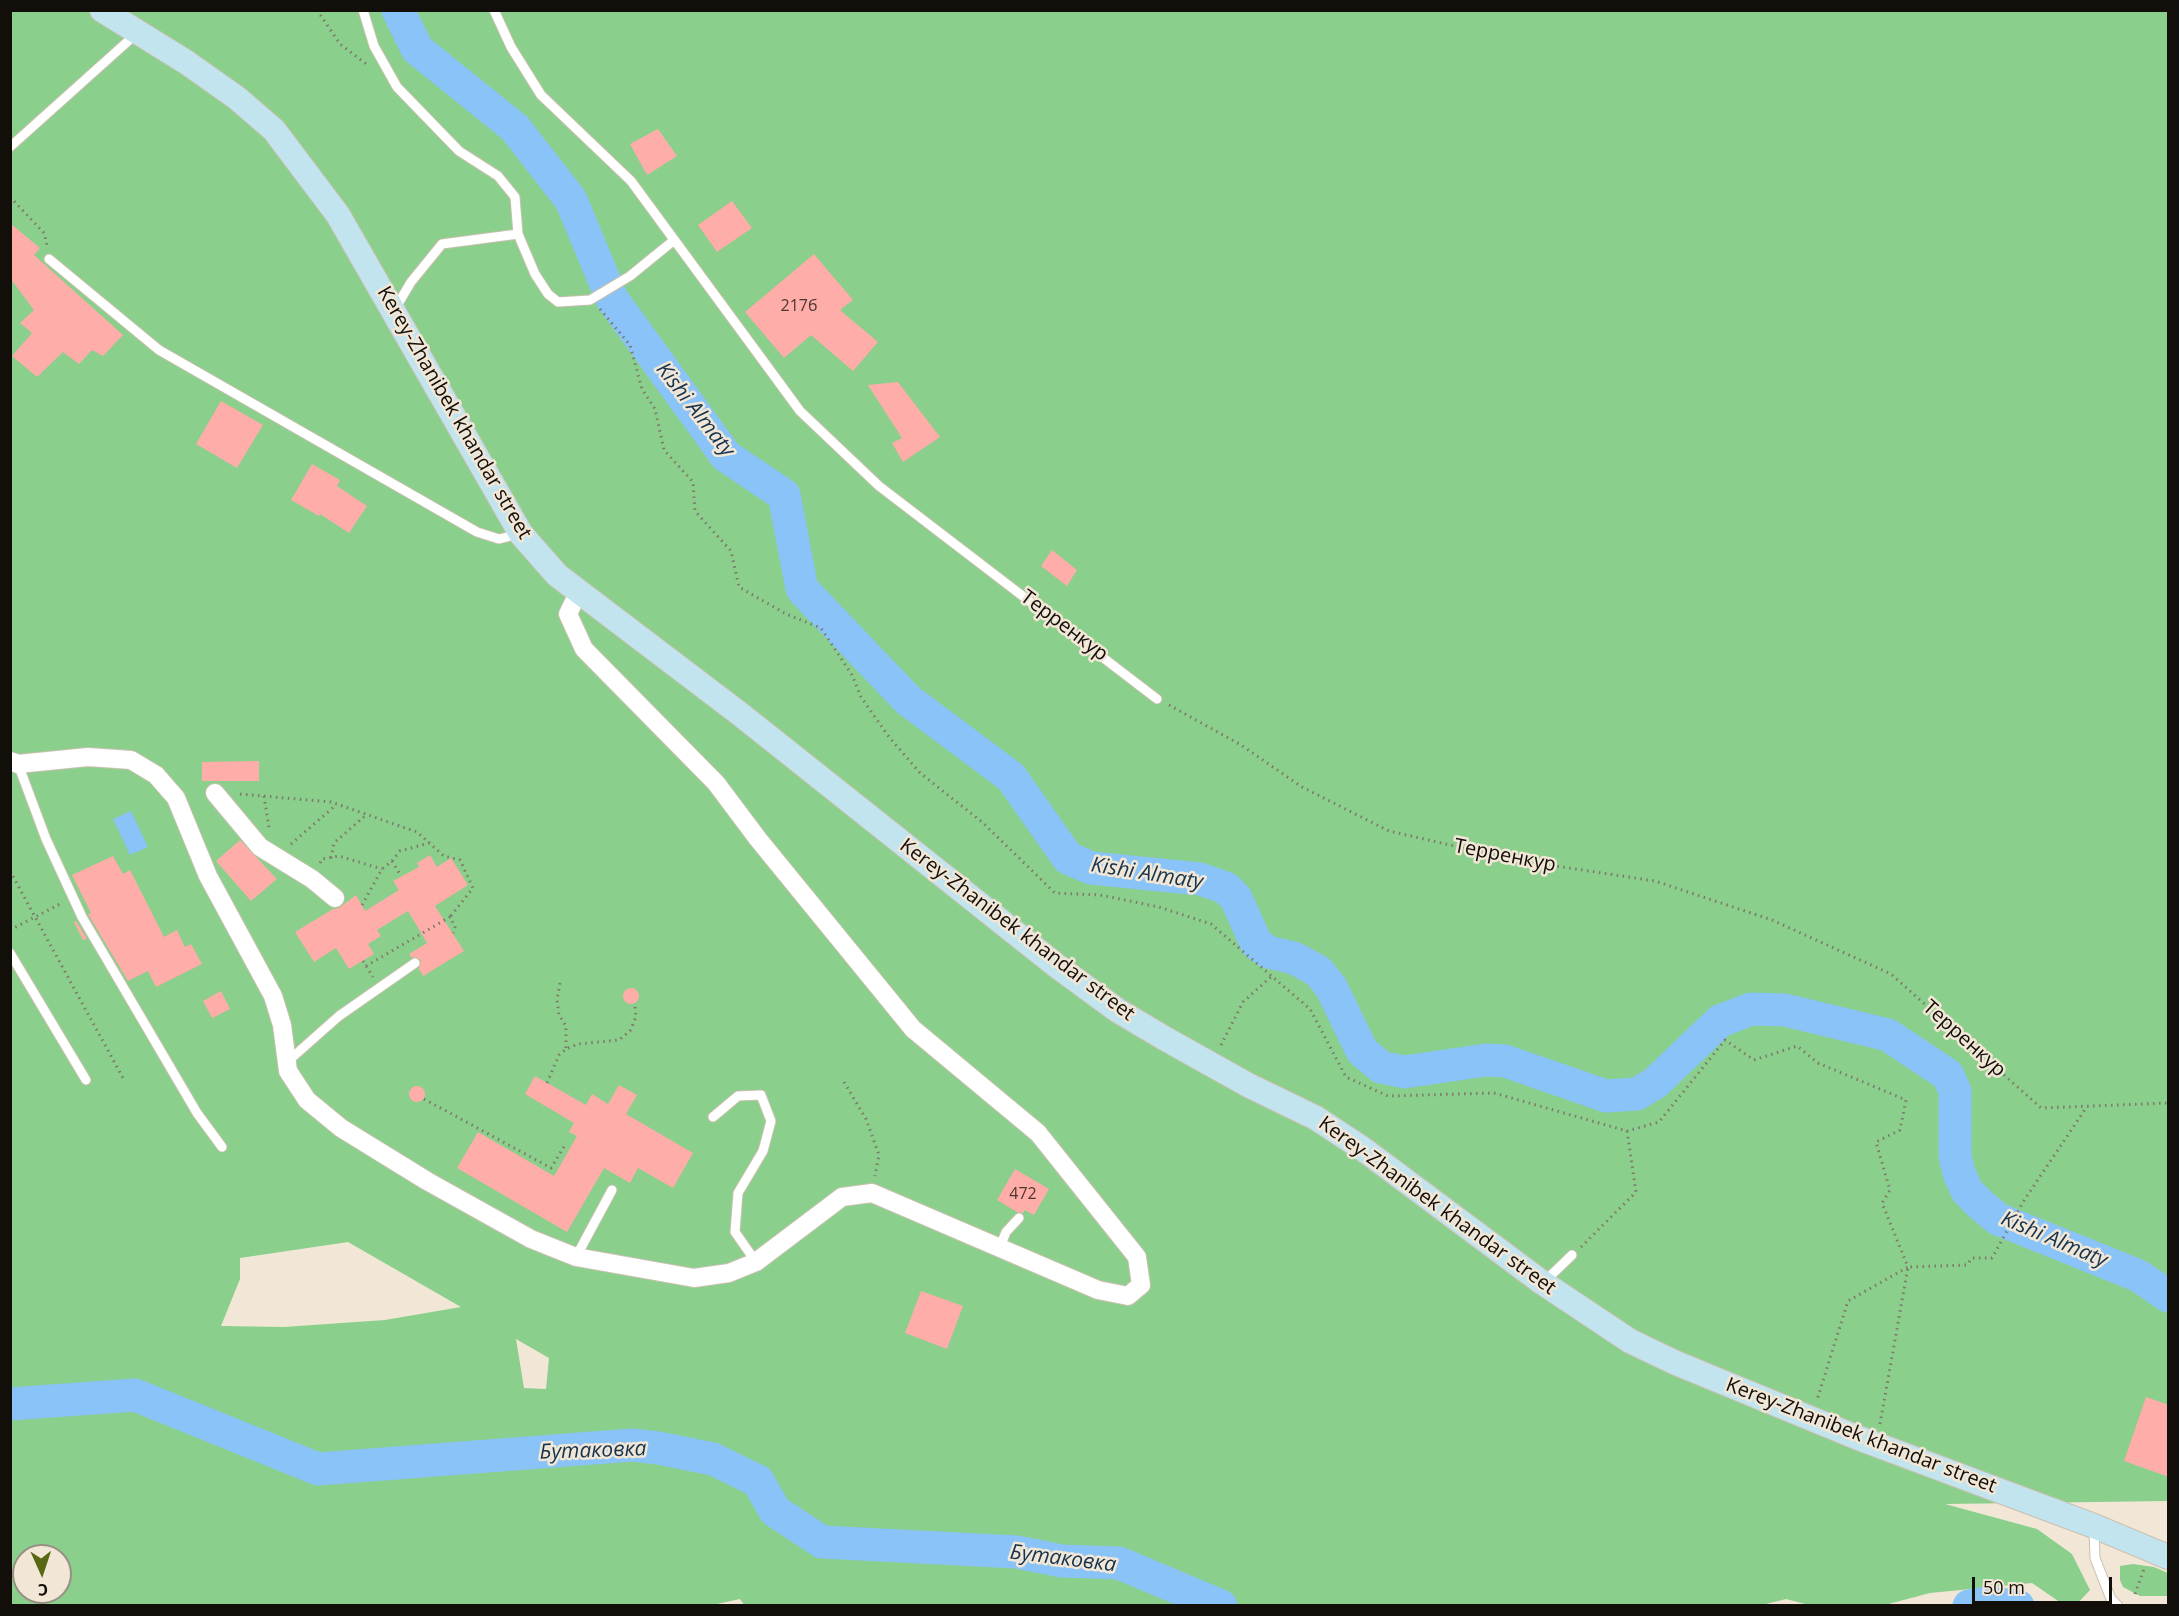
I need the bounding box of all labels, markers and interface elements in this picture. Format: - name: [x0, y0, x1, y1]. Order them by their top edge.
- street label: Kerey-Zhanibek khandar street: [372, 282, 536, 544]
- house number: 217б: [781, 296, 817, 316]
- water label: Kіshі Almaty: [650, 358, 740, 462]
- street label: Терренкур: [1016, 585, 1112, 667]
- street label: Kerey-Zhanibek khandar street: [895, 834, 1139, 1026]
- street label: Терренкур: [1452, 834, 1558, 878]
- water label: Kіshі Almaty: [1089, 853, 1205, 895]
- street label: Терренкур: [1918, 996, 2010, 1082]
- street label: Kerey-Zhanibek khandar street: [1313, 1112, 1561, 1300]
- house number: 472: [1009, 1184, 1037, 1204]
- water label: Kіshі Almaty: [1997, 1206, 2111, 1274]
- street label: Kerey-Zhanibek khandar street: [1722, 1373, 2000, 1499]
- water label: Бутаковка: [539, 1437, 647, 1465]
- water label: Бутаковка: [1008, 1540, 1118, 1578]
- north arrow: [12, 1544, 72, 1604]
- scale bar: [1975, 1565, 2114, 1603]
- text: 50 m: [1983, 1575, 2025, 1599]
- text: С: [37, 1579, 49, 1601]

